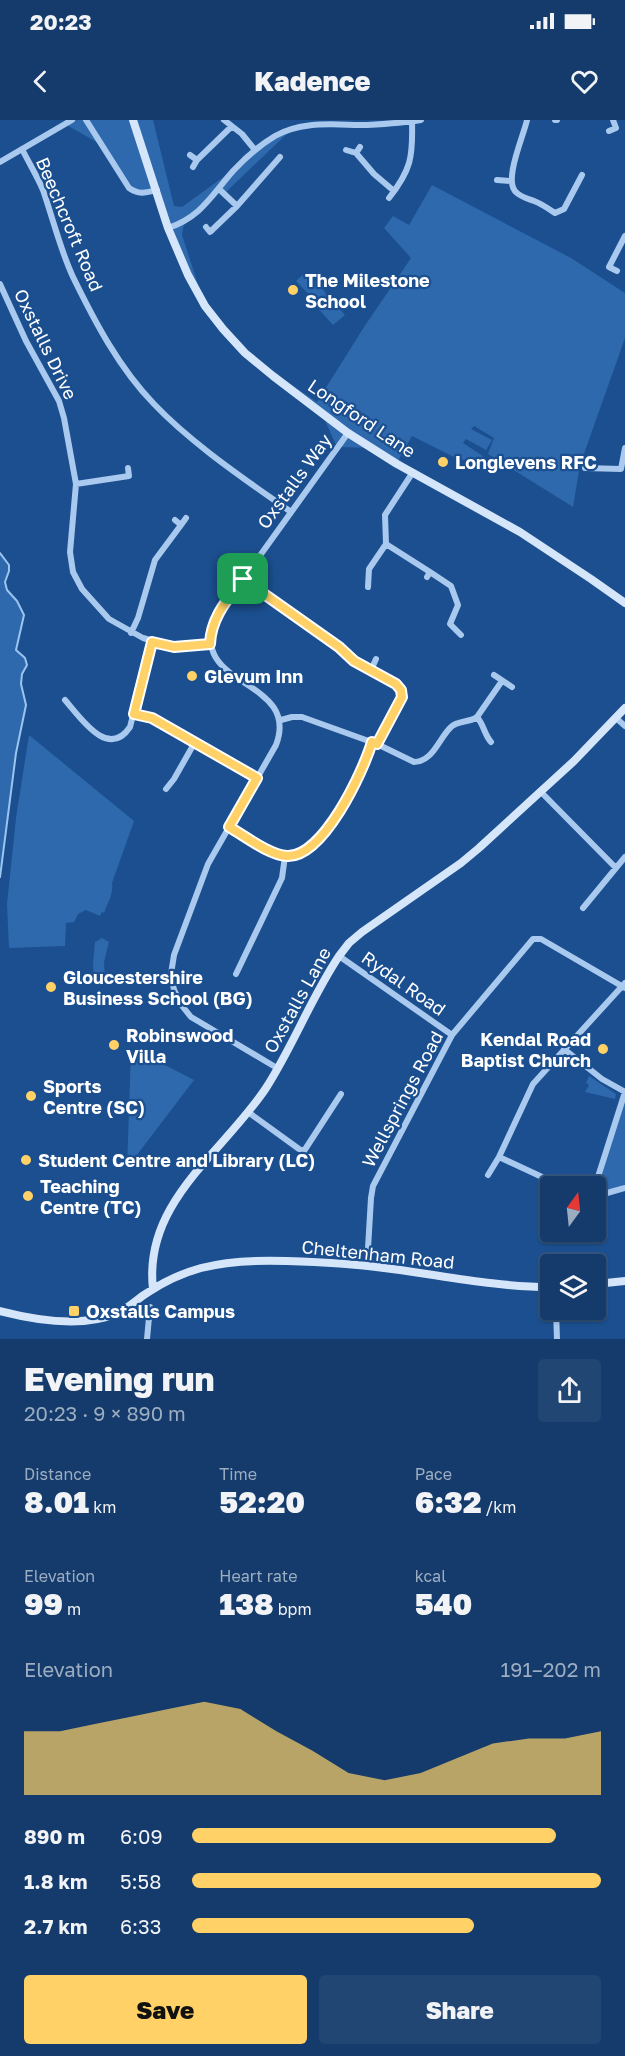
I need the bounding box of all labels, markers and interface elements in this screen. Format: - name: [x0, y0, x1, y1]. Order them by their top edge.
- text: 20:23: [30, 8, 92, 35]
- icon: back: [24, 65, 57, 98]
- text: Kadence: [254, 65, 371, 97]
- icon: heart: [568, 65, 601, 98]
- street label: Beechcroft Road: [32, 154, 108, 294]
- place label: The Milestone School: [305, 269, 430, 312]
- marker: The Milestone School: [286, 283, 300, 297]
- street label: Oxstalls Drive: [10, 285, 82, 403]
- street label: Longford Lane: [304, 374, 420, 462]
- street label: Oxstalls Way: [252, 429, 336, 533]
- place label: Longlevens RFC: [455, 451, 597, 473]
- marker: Longlevens RFC: [436, 455, 450, 469]
- pin: [217, 553, 268, 604]
- icon: arrive: [226, 562, 259, 595]
- place label: Glevum Inn: [204, 665, 303, 687]
- marker: Glevum Inn: [185, 669, 199, 683]
- street label: Oxstalls Lane: [259, 943, 335, 1057]
- street label: Rydal Road: [358, 946, 450, 1020]
- place label: Gloucestershire Business School (BG): [63, 966, 253, 1009]
- marker: Gloucestershire Business School (BG): [44, 980, 58, 994]
- place label: Robinswood Villa: [126, 1024, 233, 1067]
- street label: Wellsprings Road: [357, 1027, 447, 1171]
- place label: Kendal Road Baptist Church: [461, 1028, 591, 1071]
- marker: Robinswood Villa: [107, 1038, 121, 1052]
- marker: Kendal Road Baptist Church: [596, 1042, 610, 1056]
- place label: Sports Centre (SC): [43, 1075, 145, 1118]
- marker: Sports Centre (SC): [24, 1089, 38, 1103]
- place label: Student Centre and Library (LC): [38, 1149, 315, 1171]
- marker: Student Centre and Library (LC): [19, 1153, 33, 1167]
- place label: Teaching Centre (TC): [40, 1175, 141, 1218]
- north arrow: [540, 1176, 606, 1242]
- map controls: [540, 1176, 606, 1320]
- marker: Teaching Centre (TC): [21, 1189, 35, 1203]
- street label: Cheltenham Road: [300, 1235, 456, 1273]
- button: layers: [540, 1254, 606, 1320]
- place label: Oxstalls Campus: [86, 1300, 235, 1322]
- marker: Oxstalls Campus: [67, 1304, 81, 1318]
- text: Evening run: [24, 1359, 215, 1398]
- button: share: [538, 1359, 601, 1422]
- text: 20:23 · 9 × 890 m: [24, 1401, 186, 1425]
- text: Distance: [24, 1464, 91, 1484]
- text: Time: [219, 1464, 257, 1484]
- text: Pace: [415, 1464, 452, 1484]
- text: 8.01: [24, 1484, 89, 1520]
- text: 52:20: [219, 1484, 305, 1520]
- text: 6:32: [415, 1484, 482, 1520]
- text: km: [89, 1497, 116, 1517]
- text: /km: [482, 1497, 516, 1517]
- text: Elevation: [24, 1566, 95, 1586]
- text: Heart rate: [219, 1566, 297, 1586]
- text: kcal: [415, 1566, 446, 1586]
- text: 99: [24, 1586, 63, 1622]
- text: 138: [219, 1586, 274, 1622]
- text: 540: [415, 1586, 472, 1622]
- text: m: [63, 1599, 81, 1619]
- text: bpm: [274, 1599, 312, 1619]
- text: Elevation: [24, 1657, 113, 1681]
- text: 191–202 m: [501, 1657, 601, 1681]
- text: 890 m: [24, 1824, 85, 1848]
- text: 6:09: [120, 1824, 163, 1848]
- text: 1.8 km: [24, 1869, 88, 1893]
- text: 5:58: [120, 1869, 161, 1893]
- text: 2.7 km: [24, 1914, 88, 1938]
- text: 6:33: [120, 1914, 162, 1938]
- button: Save: [24, 1975, 307, 2044]
- button: Share: [319, 1975, 601, 2044]

